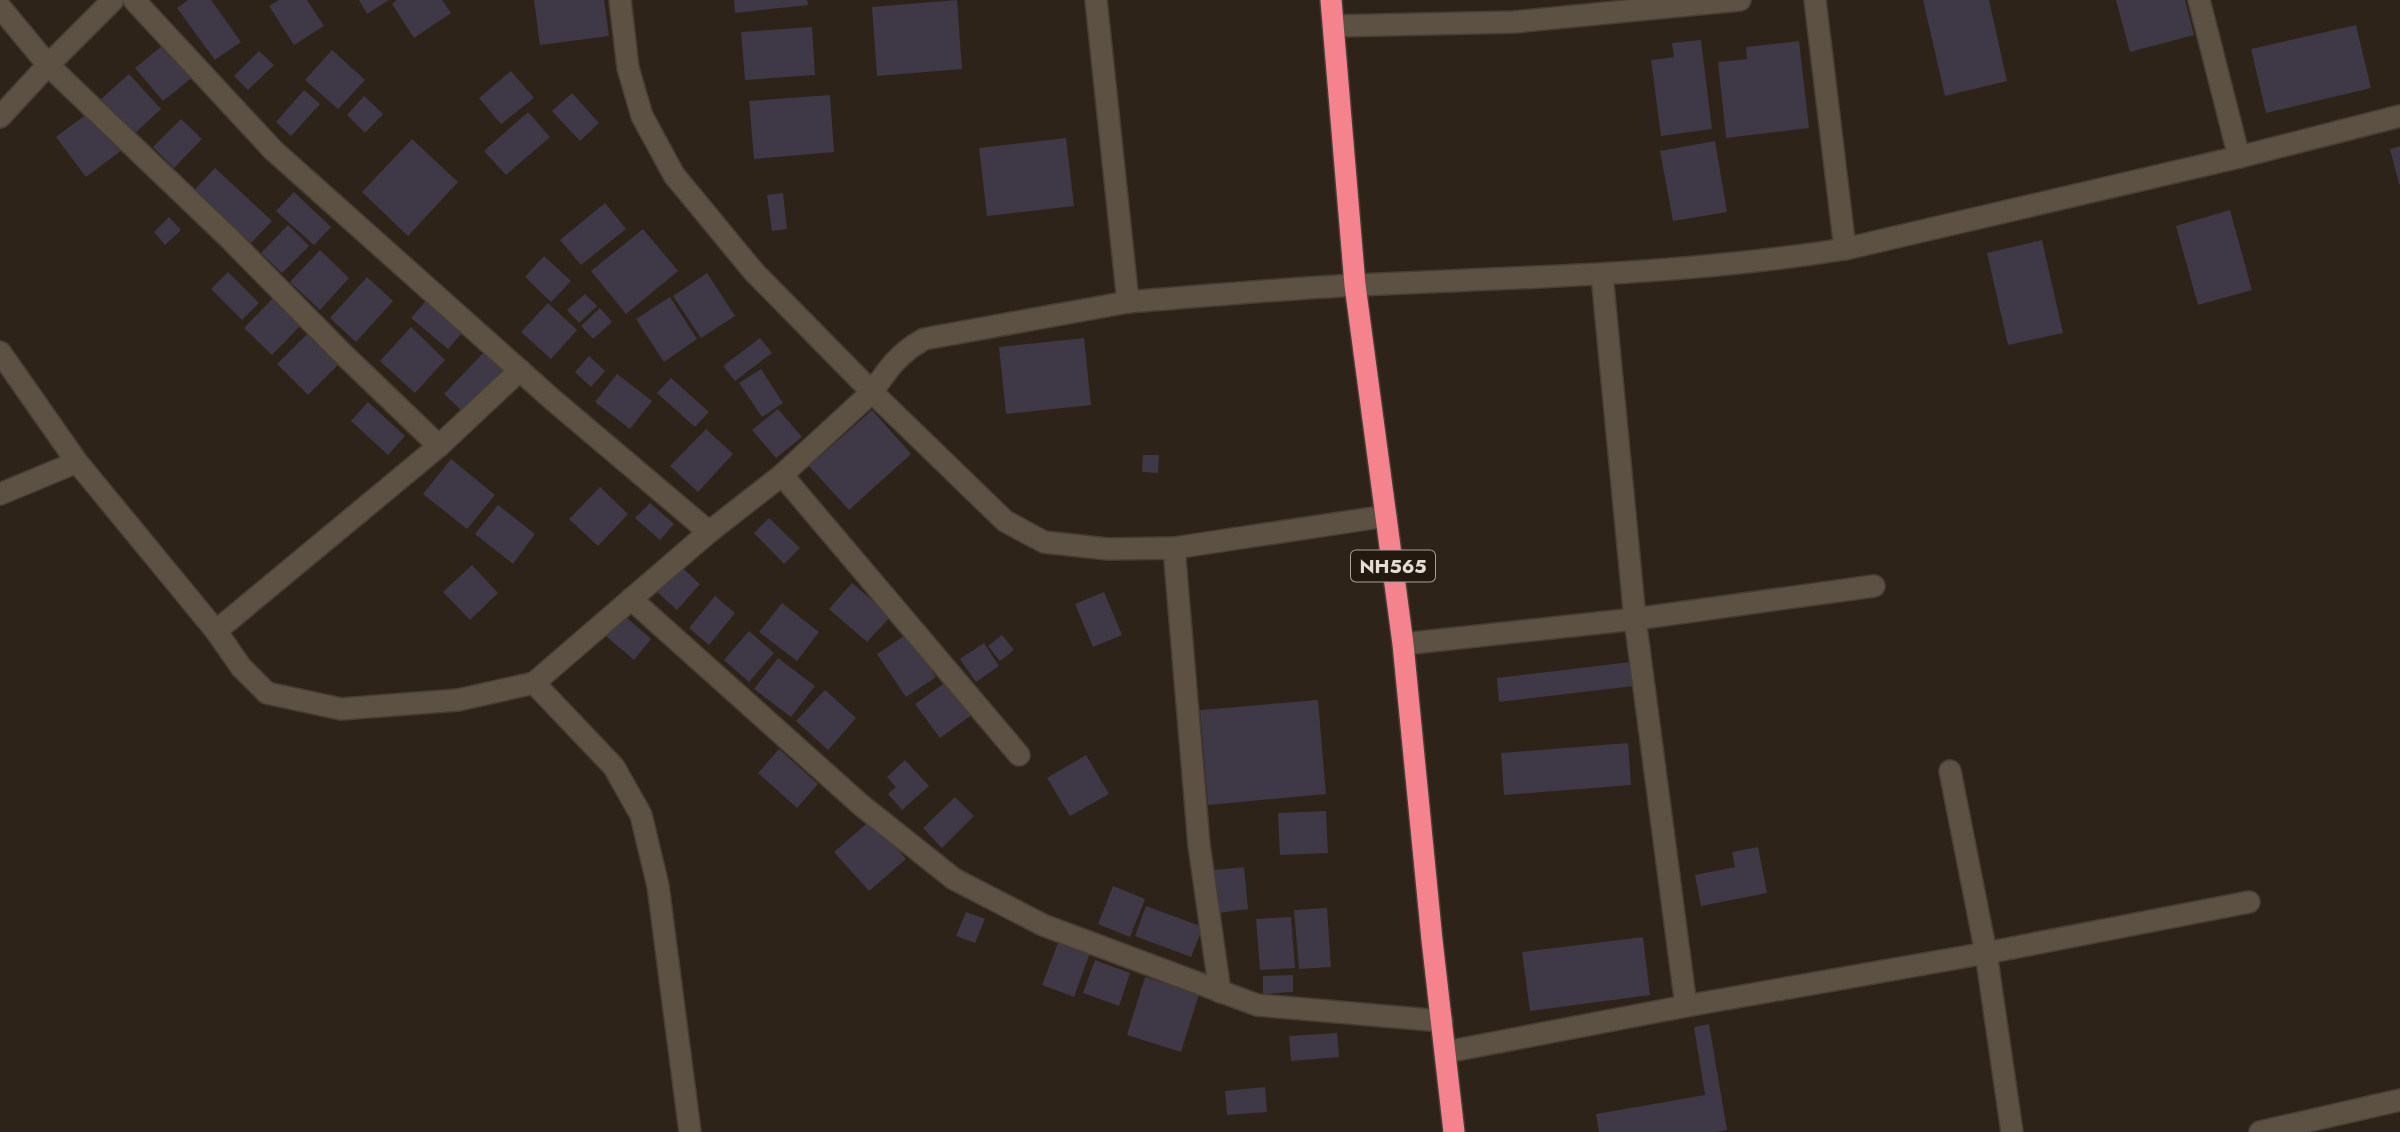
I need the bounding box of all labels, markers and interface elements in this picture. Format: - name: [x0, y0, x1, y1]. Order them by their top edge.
- road number: NH565: [1351, 551, 1435, 582]

